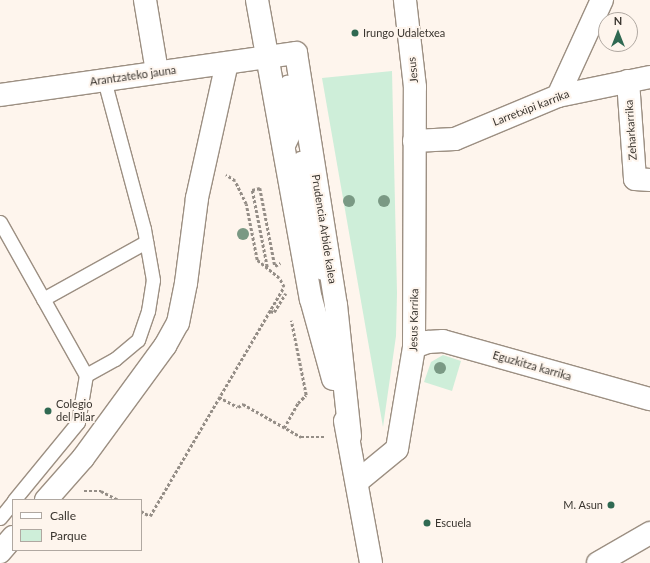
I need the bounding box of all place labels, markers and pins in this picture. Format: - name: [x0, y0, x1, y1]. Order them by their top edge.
- place label: Irungo Udaletxea: [363, 26, 445, 40]
- marker: Irungo Udaletxea: [350, 28, 360, 38]
- place label: Colegio del Pilar: [56, 398, 95, 424]
- marker: Colegio del Pilar: [43, 406, 53, 416]
- place label: M. Asun: [563, 498, 603, 512]
- marker: M. Asun: [606, 500, 616, 510]
- place label: Escuela: [435, 516, 471, 530]
- marker: Escuela: [422, 518, 432, 528]

